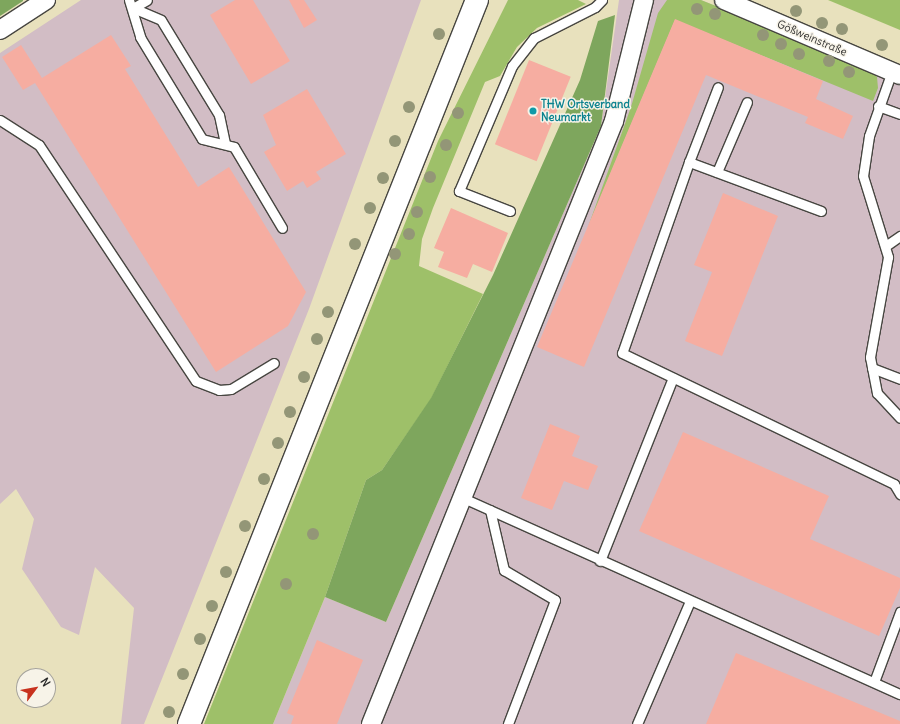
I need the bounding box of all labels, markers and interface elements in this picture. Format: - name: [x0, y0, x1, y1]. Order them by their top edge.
- street label: Gößweinstraße: [775, 17, 849, 59]
- place label: THW Ortsverband Neumarkt: [541, 98, 630, 124]
- marker: THW Ortsverband Neumarkt: [528, 106, 538, 116]
- north arrow: [16, 668, 56, 708]
- text: N: [37, 675, 53, 689]

